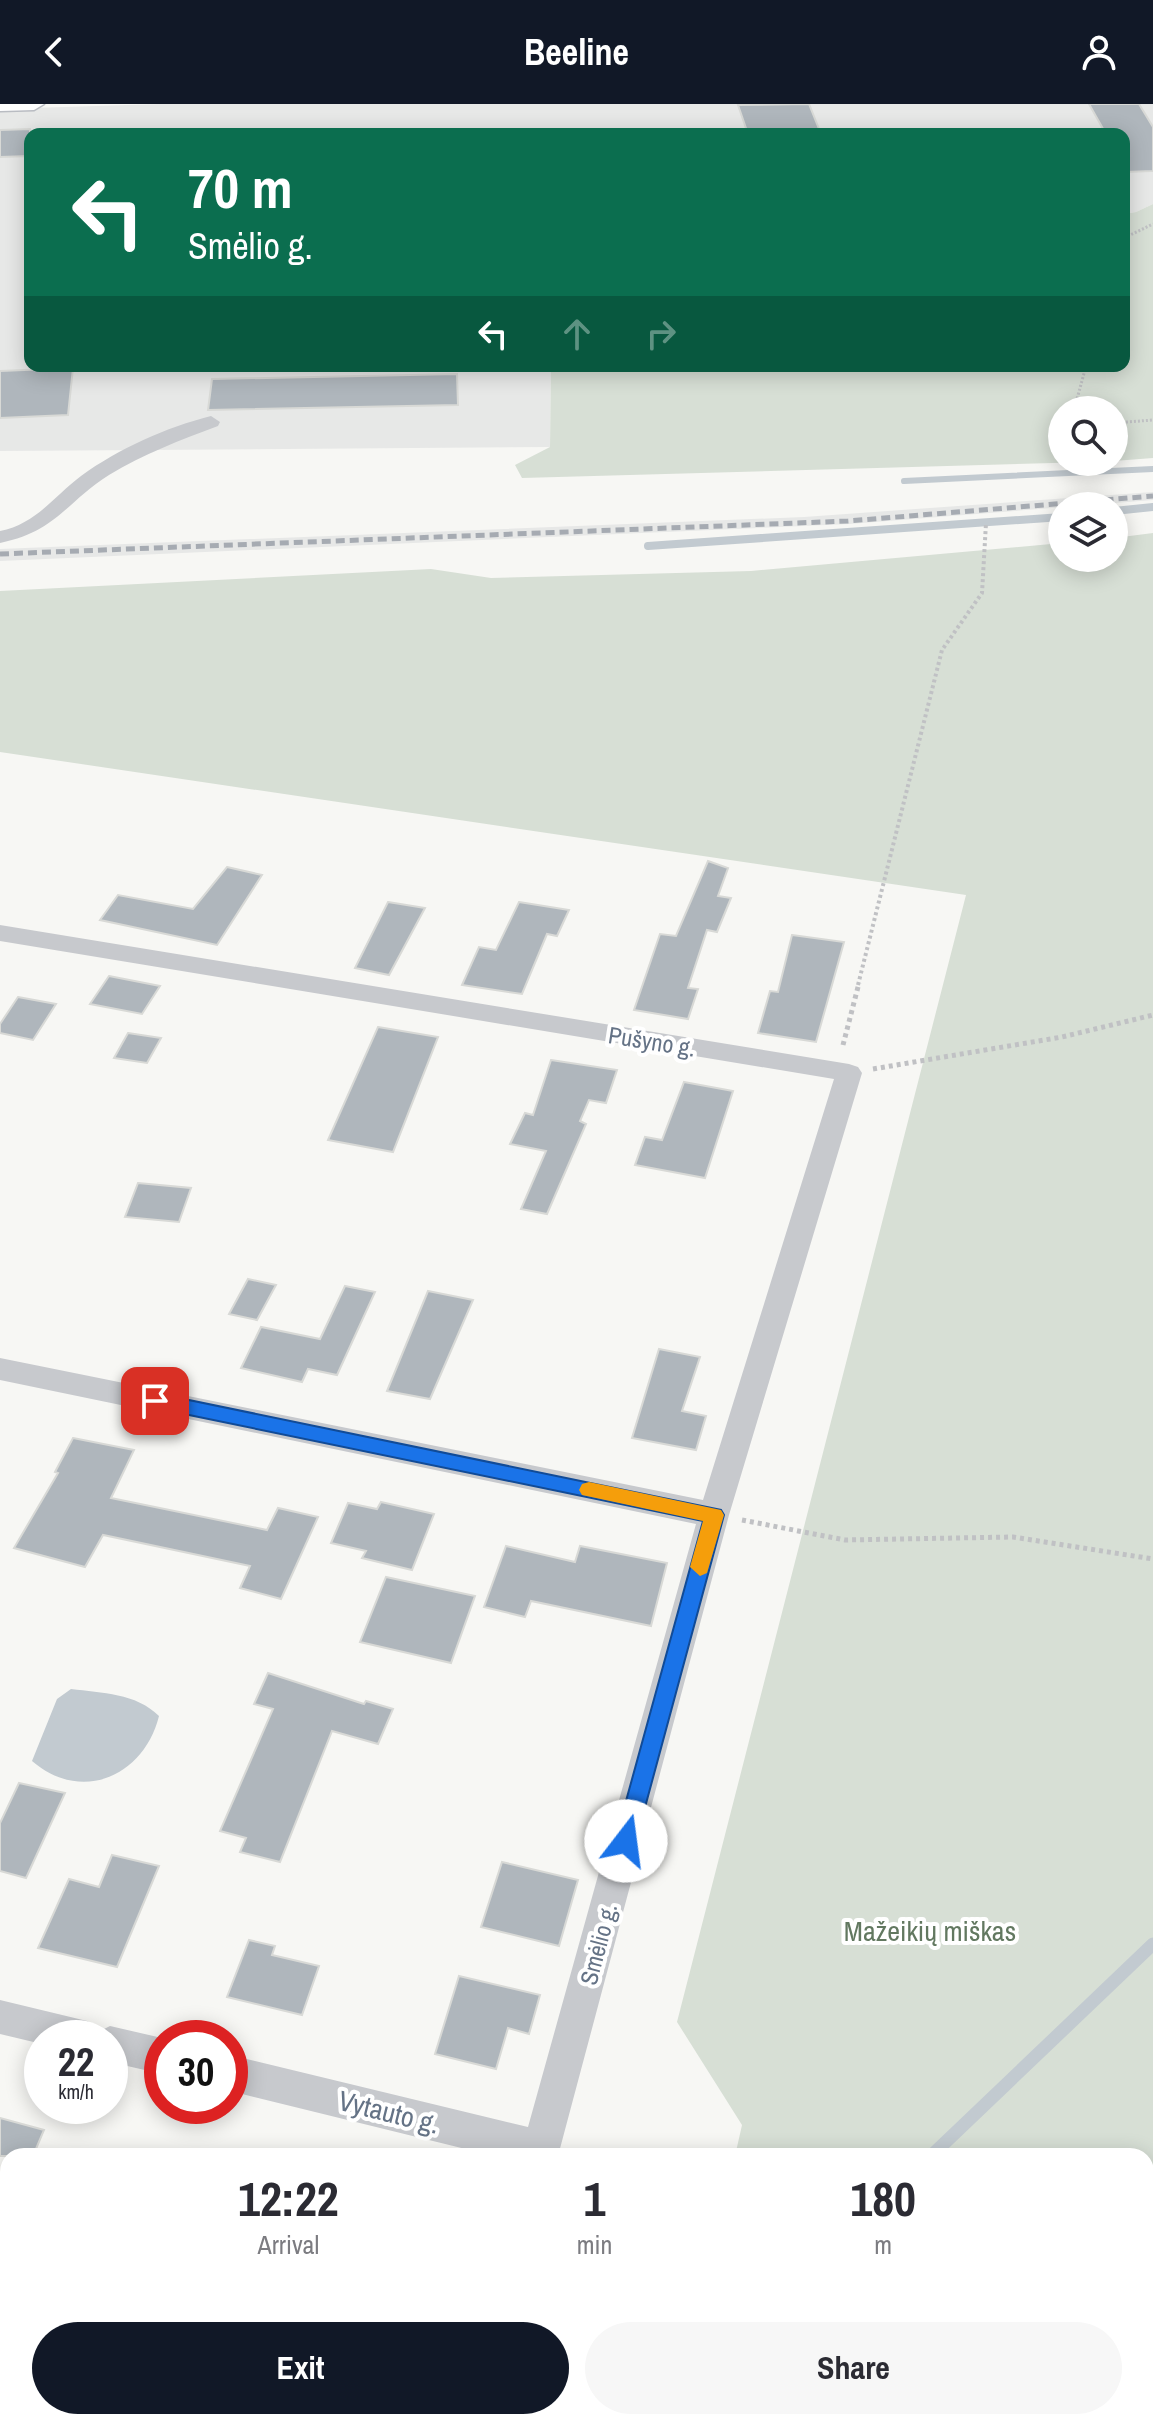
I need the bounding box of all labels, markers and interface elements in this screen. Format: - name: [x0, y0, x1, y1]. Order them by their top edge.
- text: Beeline: [524, 28, 629, 76]
- icon: back: [32, 30, 76, 74]
- icon: person: [1077, 30, 1121, 74]
- text: 70 m: [188, 150, 293, 225]
- icon: left: [56, 160, 160, 264]
- text: Smėlio g.: [188, 222, 313, 270]
- icon: left: [471, 312, 515, 356]
- icon: ahead: [555, 312, 599, 356]
- icon: right: [639, 312, 683, 356]
- map controls: [1048, 396, 1128, 572]
- button: search: [1048, 396, 1128, 476]
- button: layers: [1048, 492, 1128, 572]
- street label: Pušyno g.: [606, 1018, 698, 1064]
- pin: [121, 1367, 189, 1435]
- icon: arrive: [133, 1379, 177, 1423]
- position arrow: [584, 1799, 668, 1883]
- street label: Smėlio g.: [572, 1900, 624, 1988]
- park label: Mažeikių miškas: [844, 1912, 1016, 1950]
- speed limit sign: 30: [144, 2020, 248, 2124]
- text: 22: [58, 2035, 94, 2088]
- text: km/h: [58, 2078, 94, 2105]
- street label: Vytauto g.: [335, 2081, 443, 2143]
- text: 12:22: [238, 2166, 339, 2231]
- text: 1: [584, 2166, 605, 2231]
- text: 180: [850, 2166, 916, 2231]
- text: Arrival: [258, 2227, 319, 2262]
- text: min: [577, 2227, 612, 2262]
- text: m: [874, 2227, 892, 2262]
- button: Exit: [32, 2322, 569, 2414]
- button: Share: [585, 2322, 1122, 2414]

